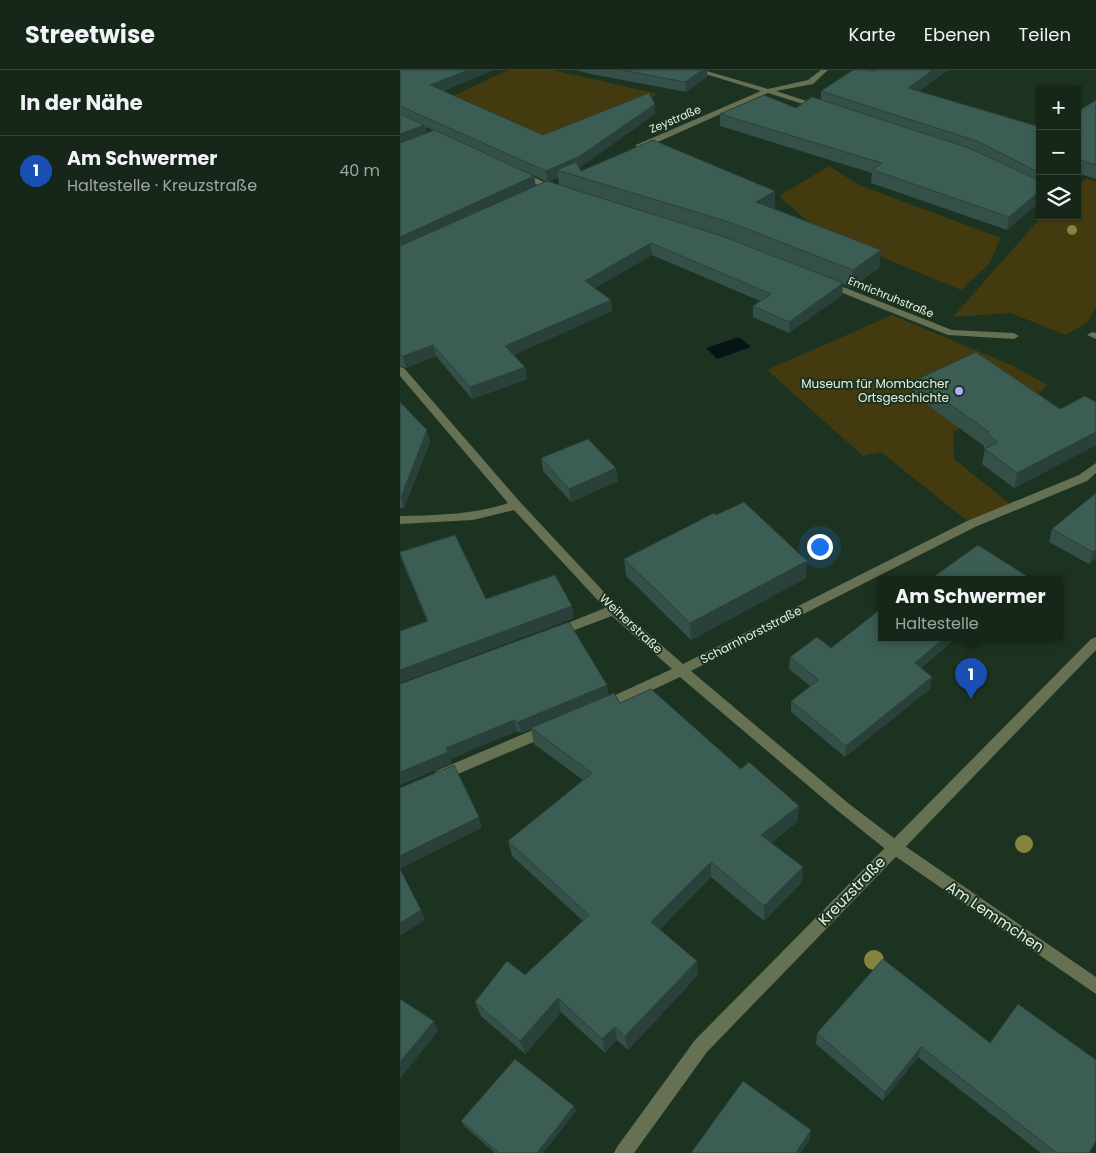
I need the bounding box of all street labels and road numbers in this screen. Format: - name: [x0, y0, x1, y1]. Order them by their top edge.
- street label: Zeystraße: [647, 101, 703, 137]
- street label: Emrichruhstraße: [846, 272, 936, 322]
- street label: Weiherstraße: [596, 590, 667, 657]
- street label: Scharnhorststraße: [697, 602, 804, 667]
- street label: Kreuzstraße: [813, 851, 890, 930]
- street label: Am Lemmchen: [942, 876, 1048, 957]

